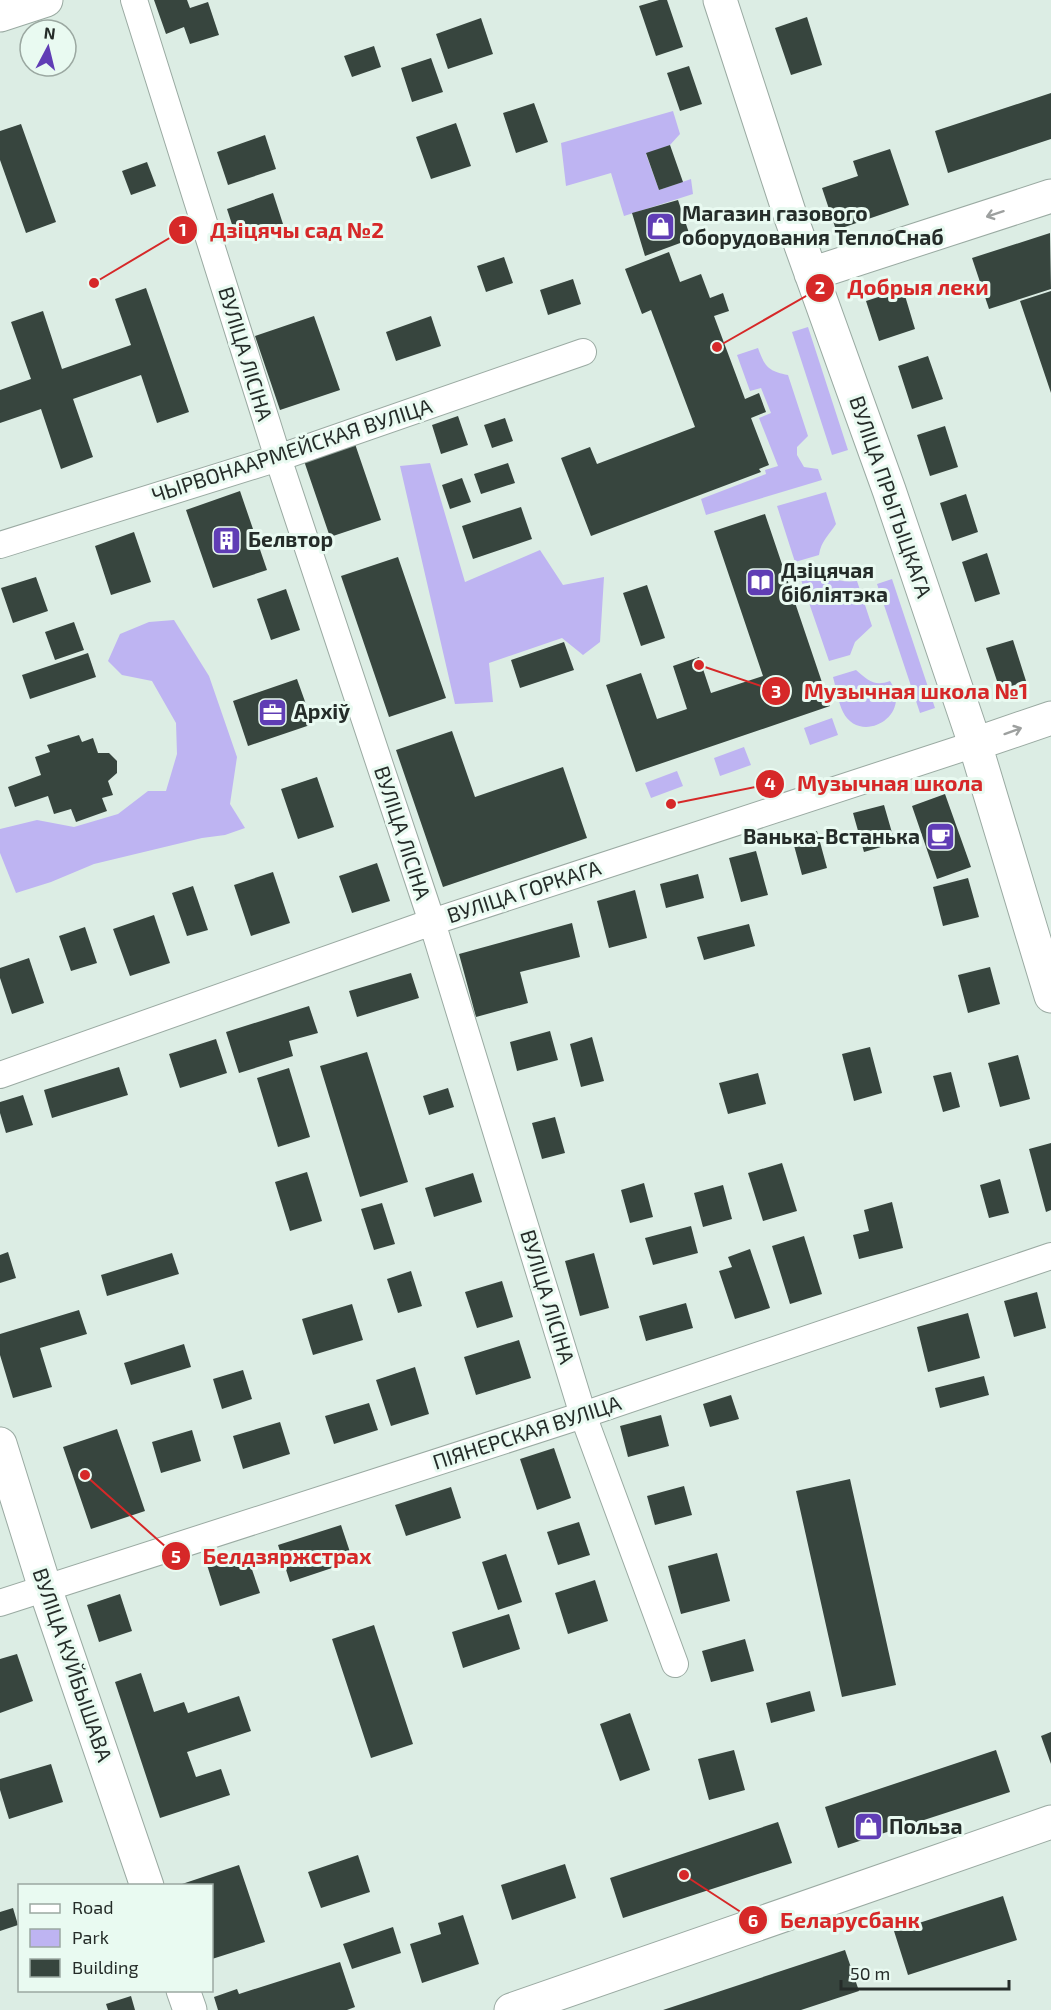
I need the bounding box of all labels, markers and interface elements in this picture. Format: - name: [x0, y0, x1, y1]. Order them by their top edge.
- north arrow: [18, 18, 78, 78]
- text: N: [43, 22, 57, 43]
- place label: Магазин газового оборудования ТеплоСнаб: [682, 200, 944, 249]
- one-way arrow: [986, 209, 1005, 220]
- callout: Дзіцячы сад №2: [168, 210, 396, 250]
- shop icon: Магазин газового оборудования ТеплоСнаб: [645, 210, 677, 242]
- text: Дзіцячы сад №2: [210, 216, 384, 242]
- text: 1: [179, 218, 187, 240]
- callout: Добрыя леки: [805, 268, 1001, 308]
- text: Добрыя леки: [847, 273, 989, 299]
- text: 2: [815, 276, 825, 298]
- street label: ВУЛІЦА ЛІСІНА: [214, 283, 279, 424]
- street label: ЧЫРВОНААРМЕЙСКАЯ ВУЛІЦА: [148, 392, 435, 507]
- street label: ВУЛІЦА ПРЫТЫЦКАГА: [845, 392, 938, 601]
- building icon: Белвтор: [211, 524, 243, 556]
- place label: Белвтор: [248, 526, 333, 551]
- place label: Дзіцячая бібліятэка: [781, 557, 888, 606]
- library icon: Дзіцячая бібліятэка: [744, 567, 776, 599]
- callout: Музычная школа №1: [761, 671, 1040, 711]
- text: Музычная школа №1: [804, 677, 1028, 703]
- text: 3: [771, 680, 781, 702]
- office icon: Архіў: [257, 696, 289, 728]
- place label: Архіў: [294, 698, 350, 723]
- one-way arrow: [1003, 724, 1022, 735]
- street label: ВУЛІЦА ЛІСІНА: [370, 763, 437, 903]
- callout: Музычная школа: [755, 764, 995, 804]
- text: Музычная школа: [797, 769, 983, 795]
- text: 4: [764, 772, 776, 794]
- cafe icon: Ванька-Встанька: [925, 821, 957, 853]
- place label: Ванька-Встанька: [743, 823, 920, 848]
- street label: ВУЛІЦА ГОРКАГА: [443, 854, 604, 927]
- street label: ВУЛІЦА ЛІСІНА: [516, 1226, 581, 1367]
- street label: ПІЯНЕРСКАЯ ВУЛІЦА: [429, 1389, 624, 1474]
- callout: Белдзяржстрах: [161, 1536, 384, 1576]
- text: Белдзяржстрах: [203, 1542, 372, 1568]
- text: 5: [171, 1545, 181, 1567]
- street label: ВУЛІЦА КУЙБЫШАВА: [29, 1564, 118, 1765]
- shop icon: Польза: [852, 1811, 884, 1843]
- place label: Польза: [889, 1813, 963, 1838]
- legend: [18, 1884, 213, 1992]
- text: Road: [72, 1896, 113, 1918]
- callout: Беларусбанк: [738, 1900, 932, 1940]
- text: Беларусбанк: [780, 1906, 920, 1932]
- text: 6: [748, 1909, 758, 1931]
- text: Park: [72, 1926, 109, 1948]
- scale bar: [841, 1953, 1009, 1991]
- text: Building: [72, 1956, 139, 1978]
- text: 50 m: [850, 1962, 890, 1984]

